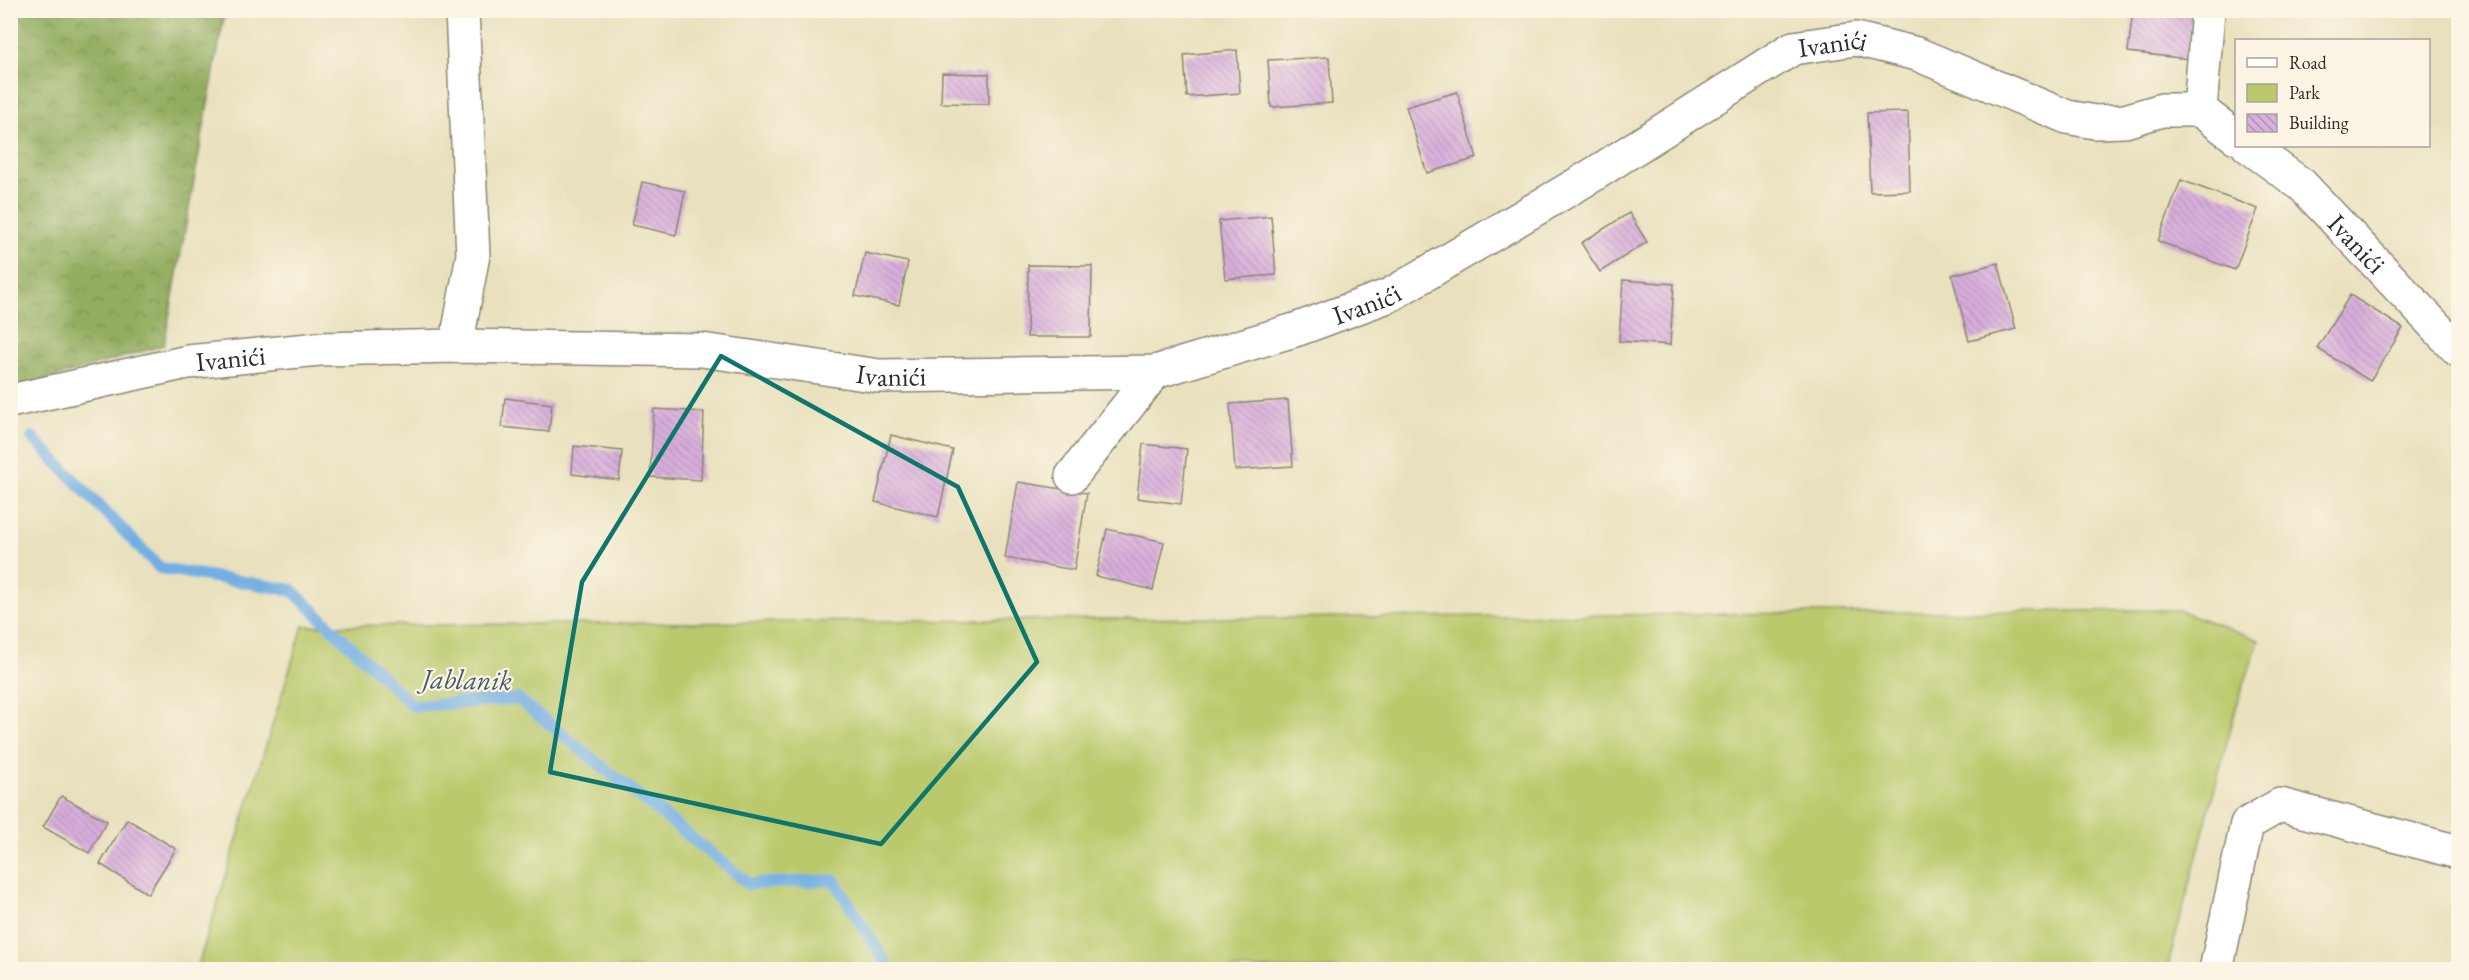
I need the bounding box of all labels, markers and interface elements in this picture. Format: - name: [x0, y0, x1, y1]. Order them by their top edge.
- street label: Ivanići: [1796, 21, 1872, 65]
- legend: [2235, 39, 2430, 147]
- text: Road: [2289, 51, 2328, 74]
- text: Park: [2289, 81, 2320, 104]
- text: Building: [2289, 111, 2349, 134]
- street label: Ivanići: [2320, 206, 2394, 281]
- street label: Ivanići: [1327, 275, 1408, 332]
- street label: Ivanići: [194, 337, 267, 379]
- street label: Ivanići: [854, 355, 927, 394]
- water label: Jablanik: [416, 660, 512, 698]

